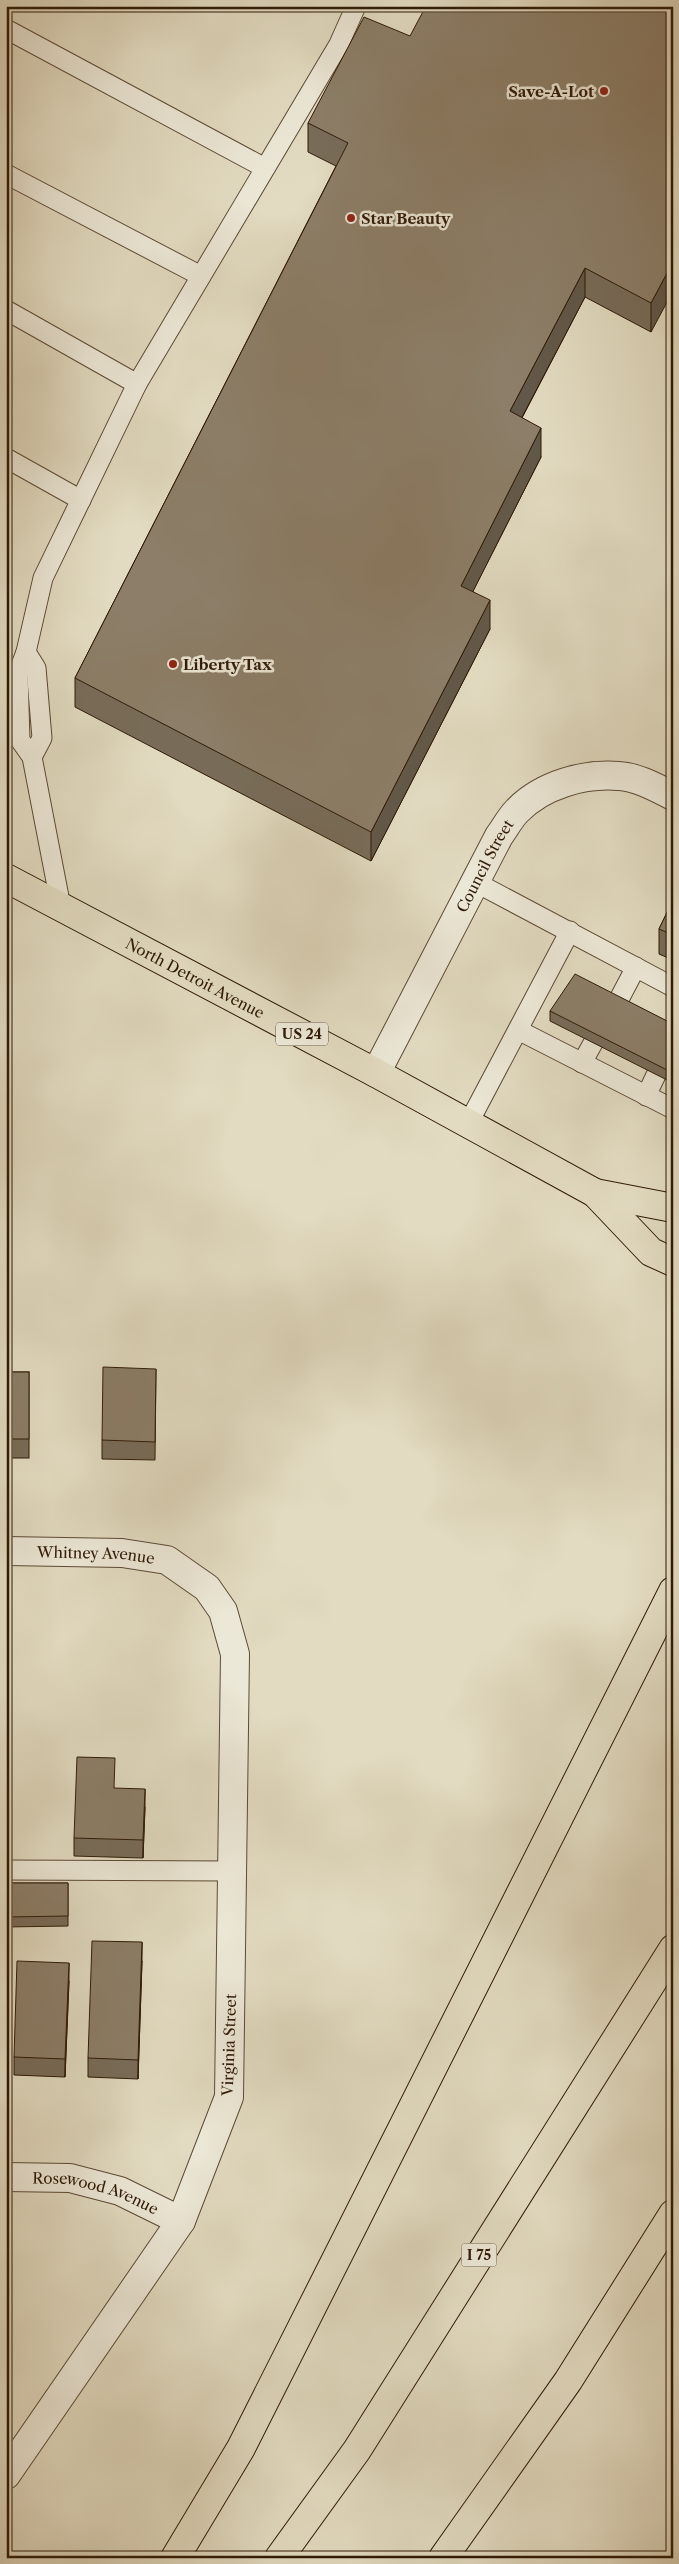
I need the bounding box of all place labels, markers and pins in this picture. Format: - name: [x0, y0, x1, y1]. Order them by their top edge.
- place label: Save-A-Lot: [508, 82, 594, 101]
- marker: Save-A-Lot: [598, 85, 610, 97]
- place label: Star Beauty: [361, 209, 451, 228]
- marker: Star Beauty: [345, 212, 357, 224]
- place label: Liberty Tax: [183, 655, 272, 674]
- marker: Liberty Tax: [167, 658, 179, 670]

